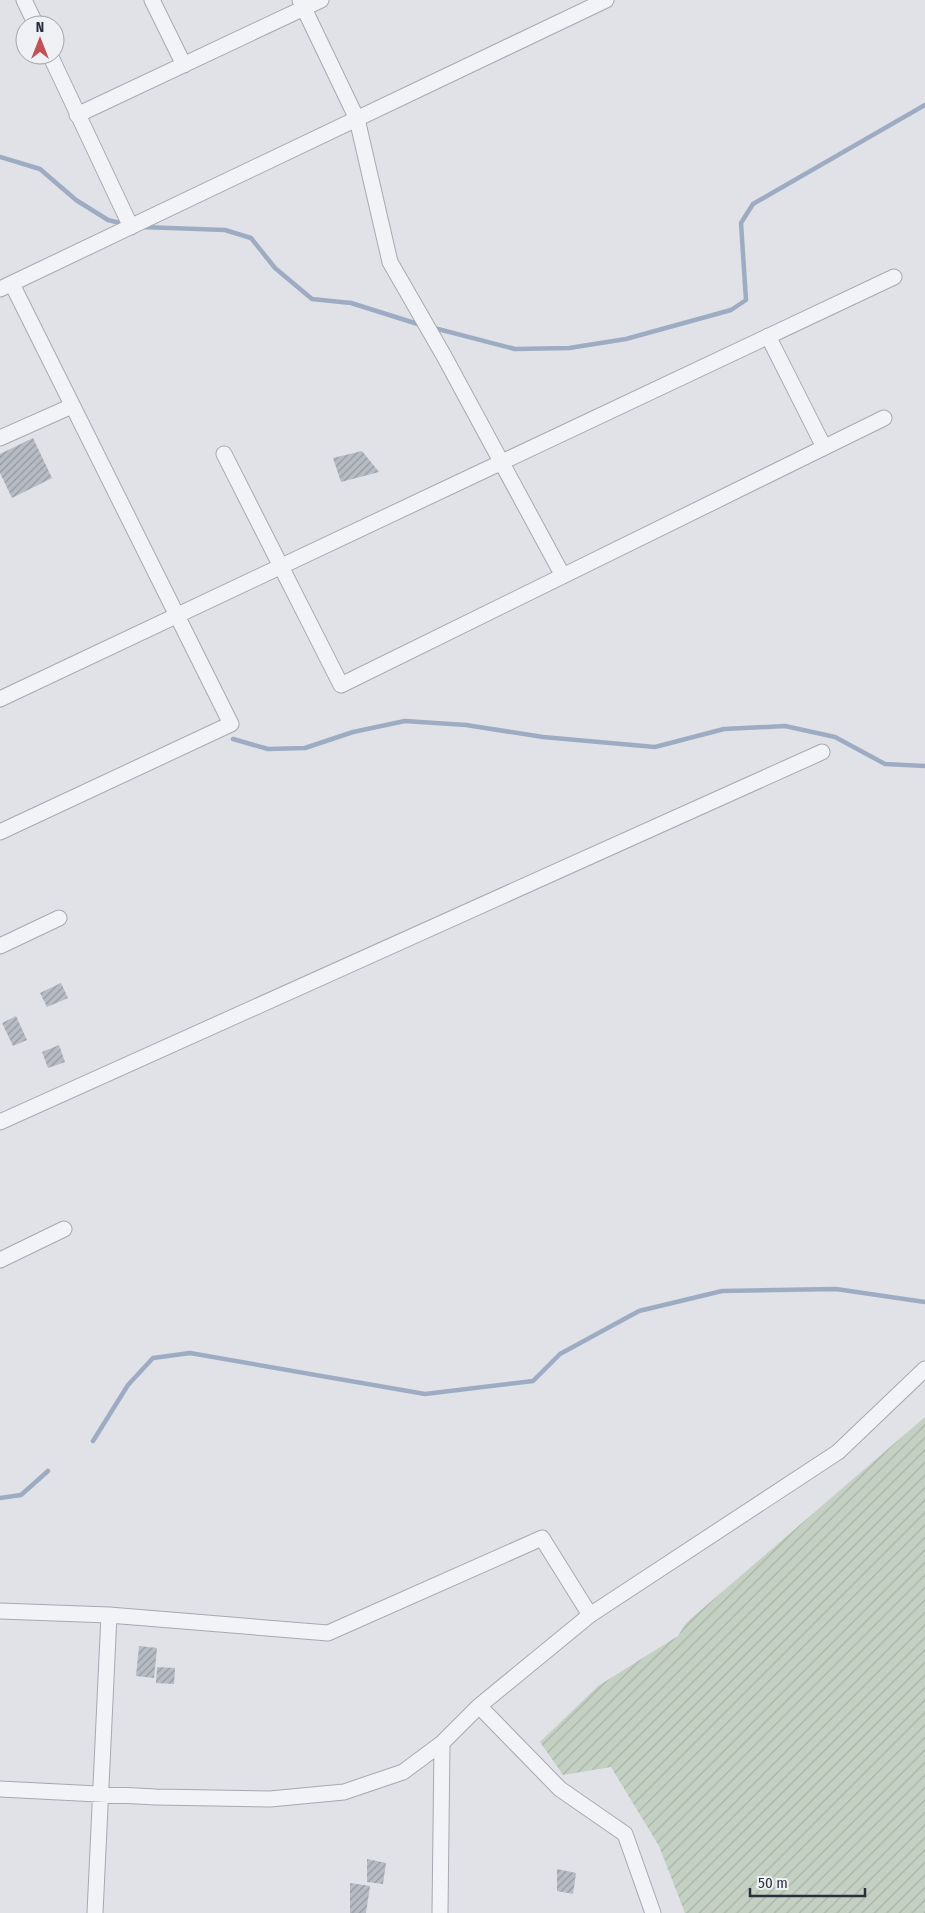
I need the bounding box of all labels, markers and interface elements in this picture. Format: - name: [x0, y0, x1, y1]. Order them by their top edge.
- north arrow: [15, 15, 65, 65]
- text: N: [36, 19, 44, 36]
- scale bar: [750, 1866, 865, 1898]
- text: 50 m: [758, 1874, 788, 1892]

